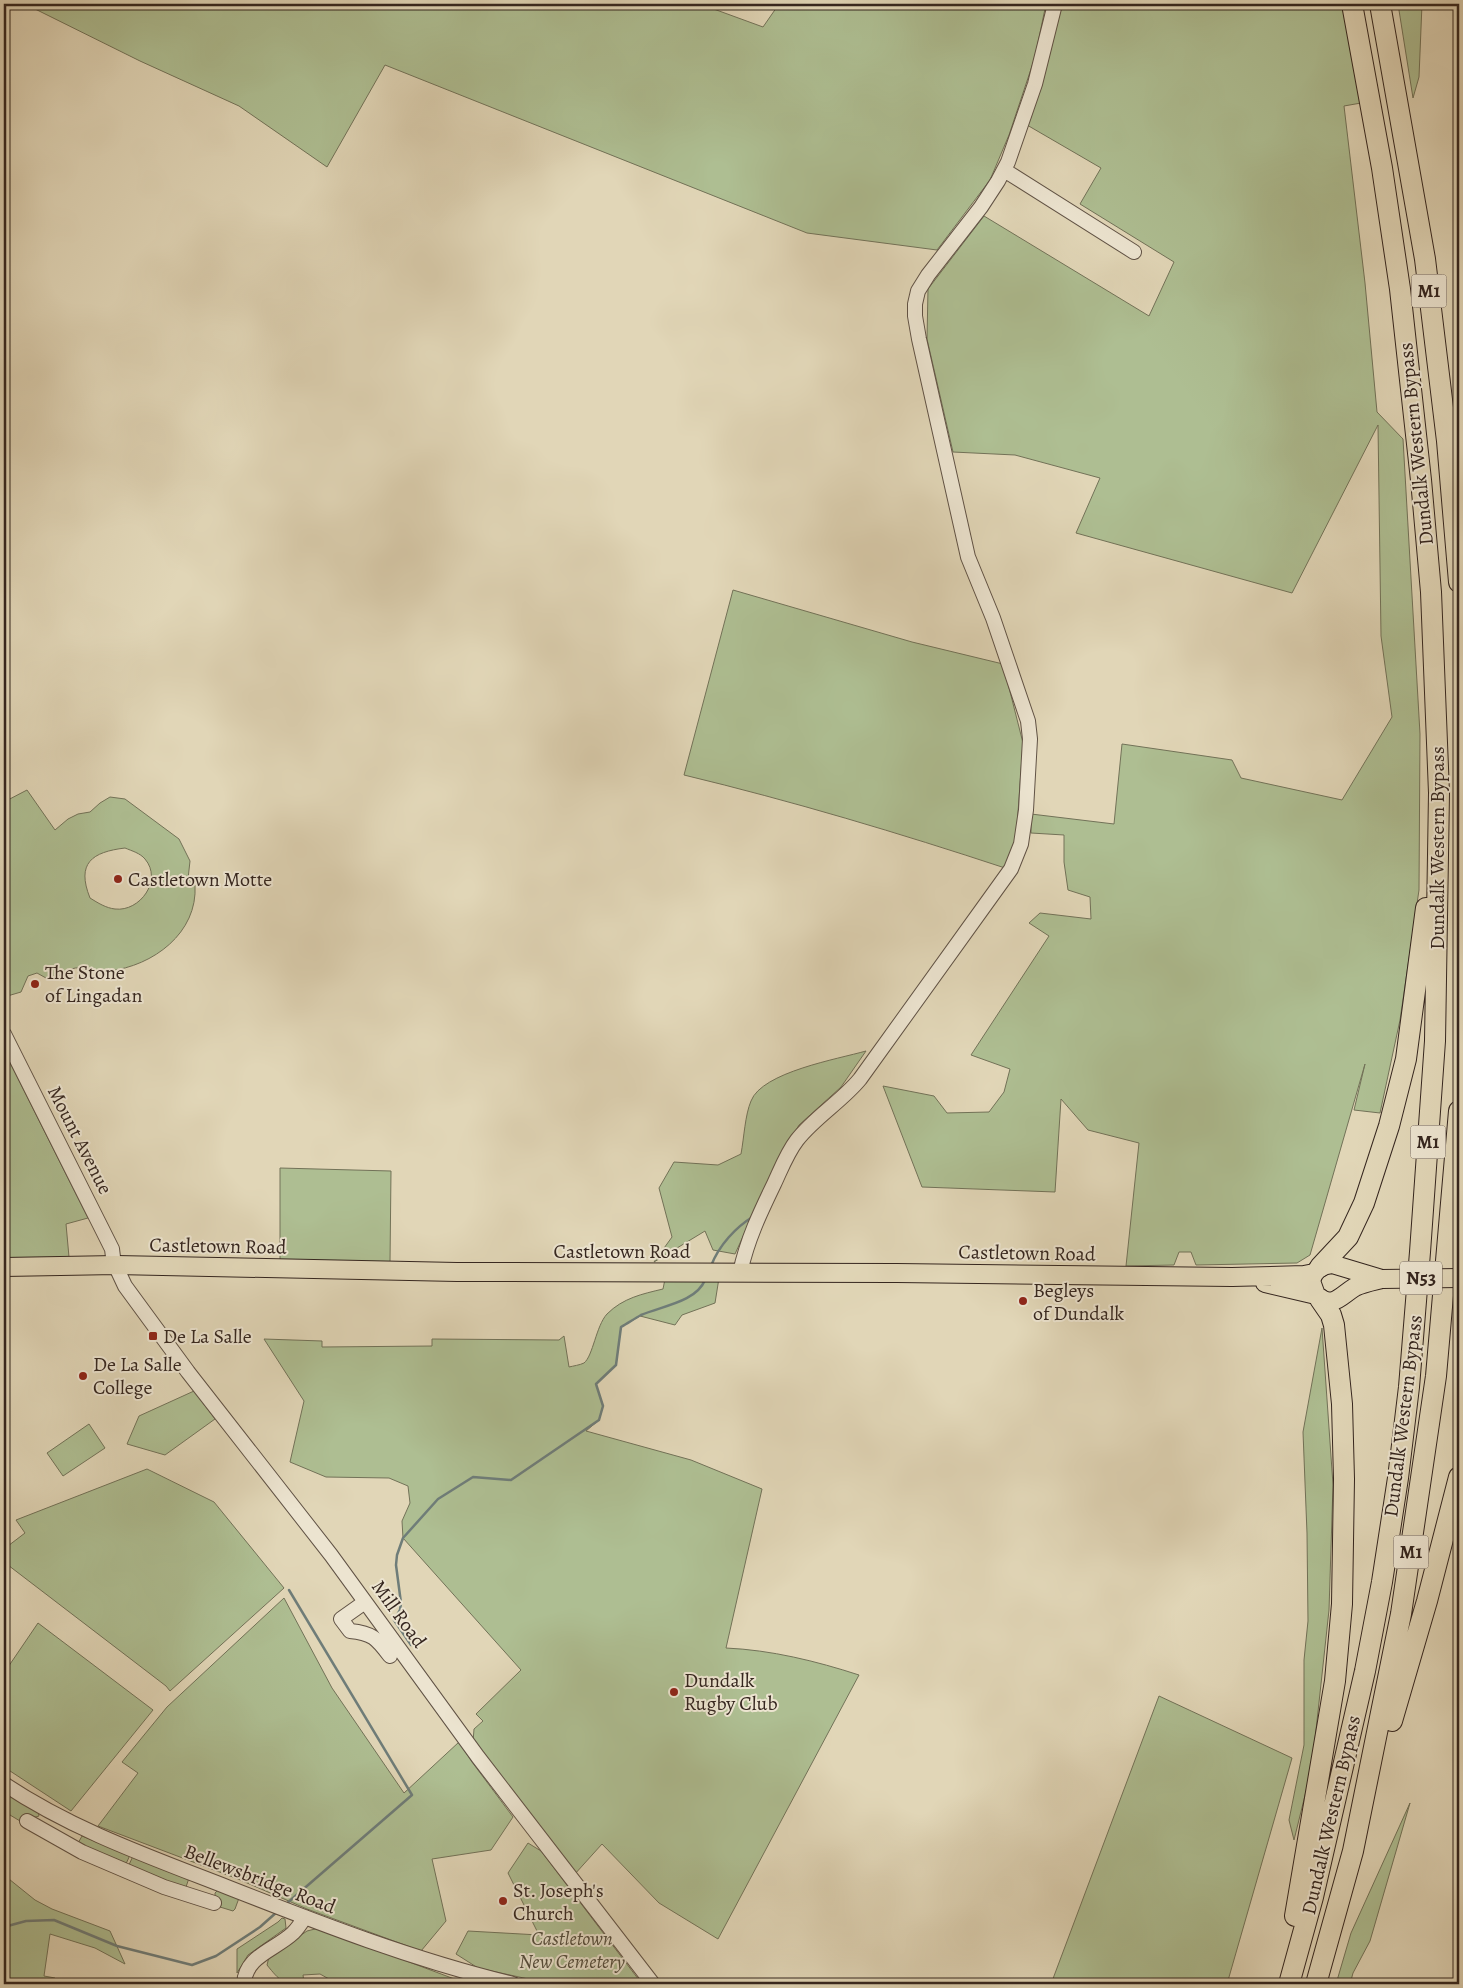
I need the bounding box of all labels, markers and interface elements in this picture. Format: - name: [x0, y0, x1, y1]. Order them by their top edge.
- road number: M1: [1412, 274, 1446, 308]
- street label: Dundalk Western Bypass: [1392, 341, 1440, 547]
- street label: Dundalk Western Bypass: [1424, 746, 1451, 950]
- place label: Castletown Motte: [128, 866, 272, 893]
- marker: Castletown Motte: [112, 873, 124, 885]
- place label: The Stone of Lingadan: [45, 959, 142, 1009]
- marker: The Stone of Lingadan: [29, 978, 41, 990]
- street label: Mount Avenue: [41, 1081, 119, 1199]
- road number: M1: [1410, 1126, 1446, 1158]
- street label: Castletown Road: [149, 1231, 287, 1261]
- street label: Castletown Road: [553, 1238, 691, 1265]
- street label: Castletown Road: [958, 1238, 1096, 1268]
- road number: N53: [1400, 1262, 1442, 1294]
- place label: Begleys of Dundalk: [1033, 1277, 1124, 1327]
- marker: Begleys of Dundalk: [1017, 1295, 1029, 1307]
- street label: Dundalk Western Bypass: [1377, 1313, 1429, 1519]
- place label: De La Salle: [163, 1323, 252, 1350]
- marker: De La Salle: [147, 1330, 159, 1342]
- place label: De La Salle College: [93, 1351, 182, 1401]
- marker: De La Salle College: [77, 1370, 89, 1382]
- road number: M1: [1394, 1535, 1428, 1568]
- street label: Mill Road: [365, 1575, 433, 1654]
- place label: Dundalk Rugby Club: [684, 1667, 778, 1717]
- marker: Dundalk Rugby Club: [668, 1686, 680, 1698]
- street label: Dundalk Western Bypass: [1295, 1713, 1367, 1917]
- street label: Bellewsbridge Road: [180, 1838, 340, 1920]
- place label: St. Joseph's Church: [513, 1877, 604, 1927]
- marker: St. Joseph's Church: [497, 1895, 509, 1907]
- park label: Castletown New Cemetery: [519, 1925, 625, 1975]

